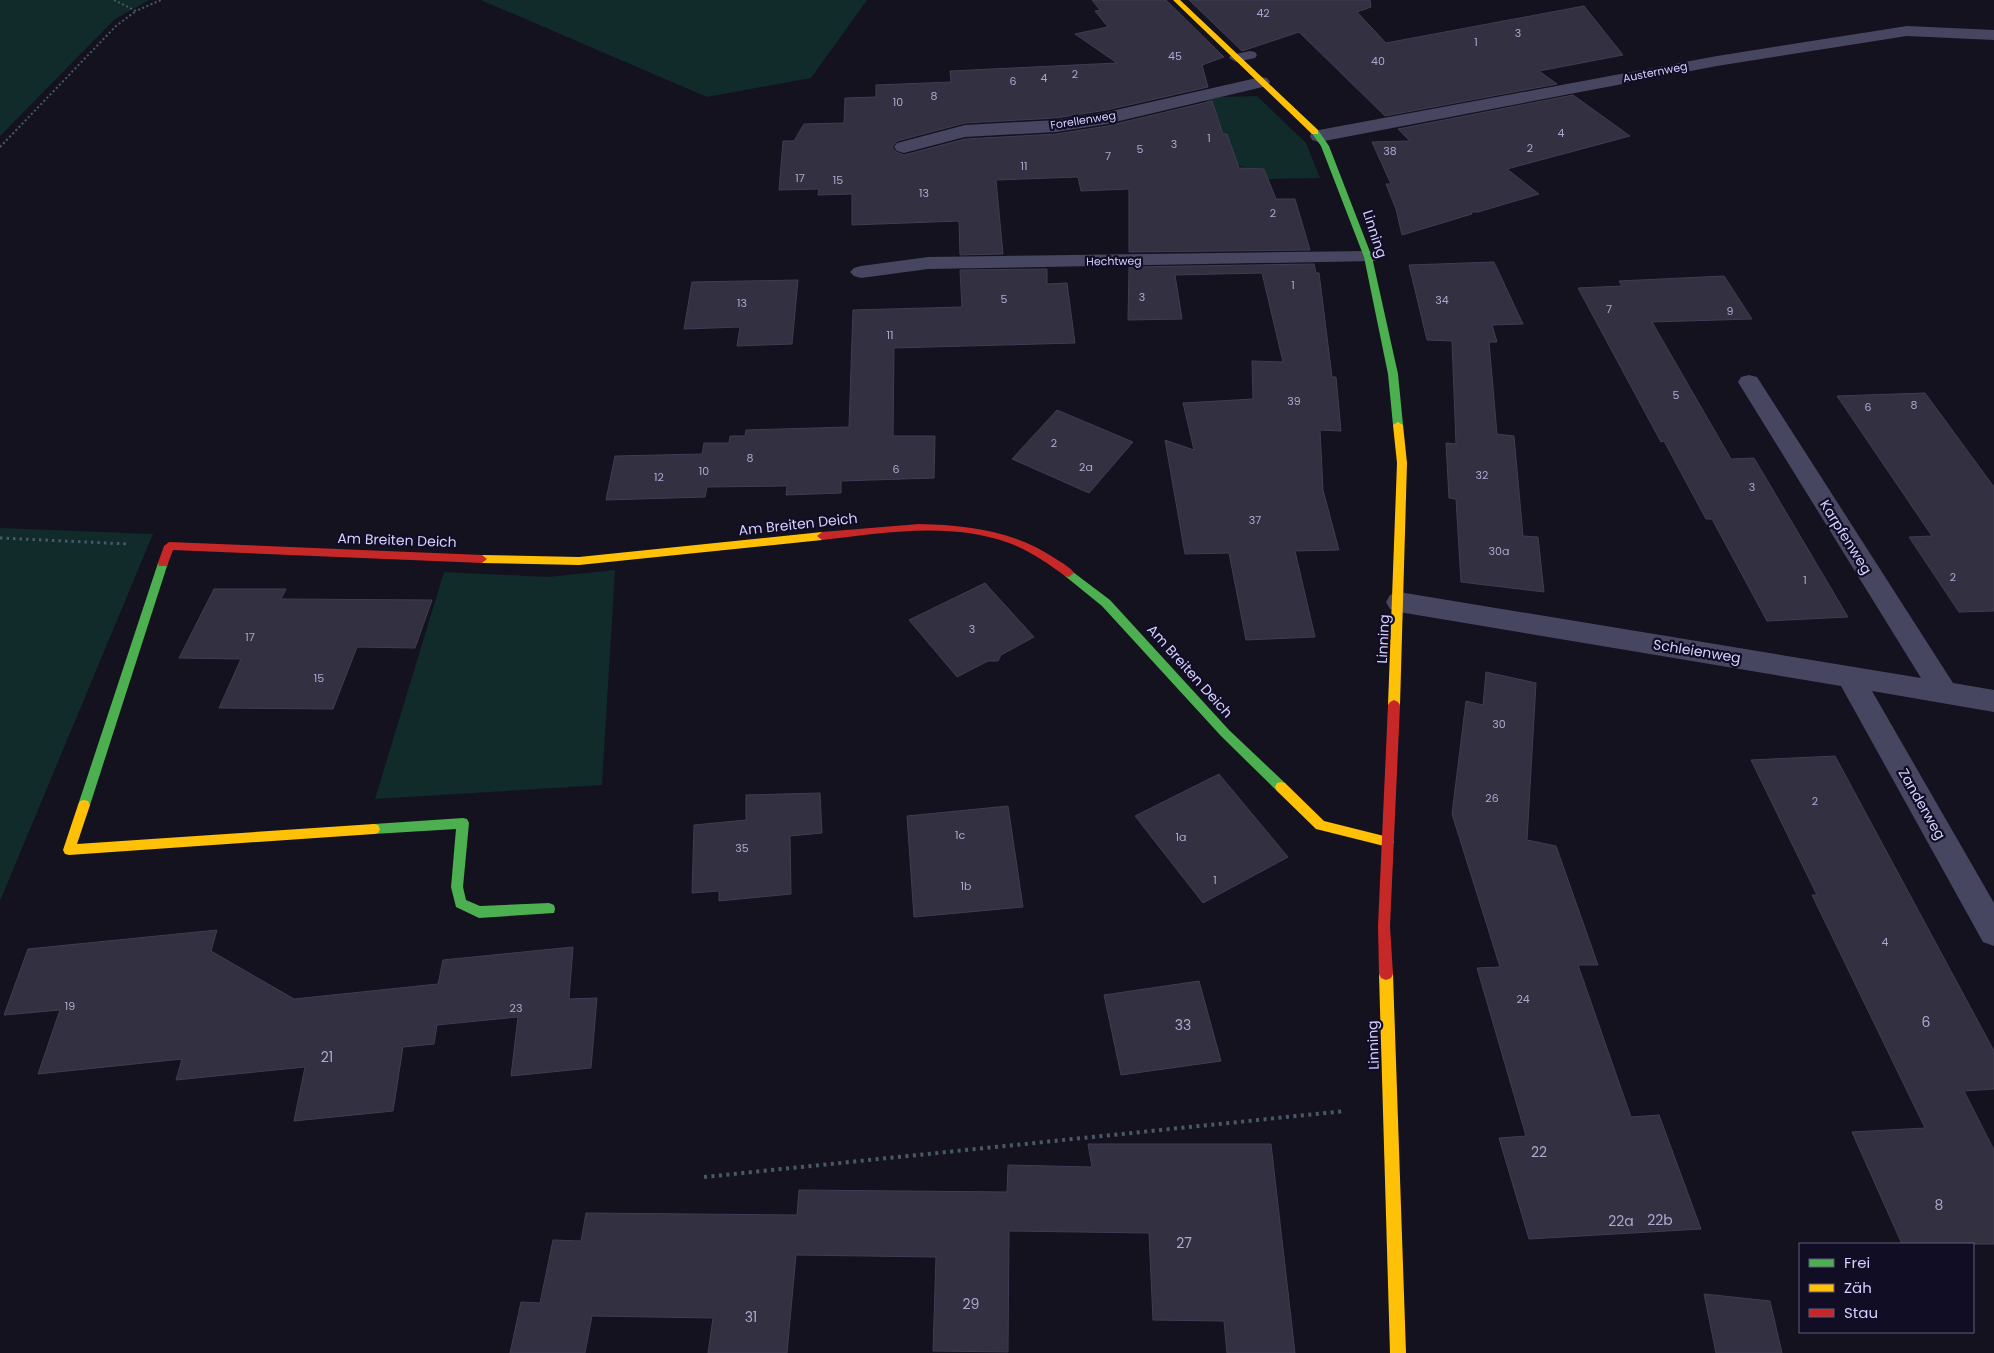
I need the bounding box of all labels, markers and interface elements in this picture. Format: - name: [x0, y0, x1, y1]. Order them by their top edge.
- house number: 42: [1256, 5, 1270, 21]
- house number: 3: [1515, 25, 1521, 41]
- house number: 1: [1474, 34, 1478, 50]
- house number: 45: [1168, 48, 1182, 64]
- house number: 40: [1371, 53, 1385, 69]
- street label: Austernweg: [1621, 58, 1689, 86]
- house number: 2: [1072, 66, 1078, 82]
- house number: 4: [1041, 70, 1048, 86]
- house number: 6: [1010, 73, 1017, 89]
- house number: 8: [931, 88, 938, 104]
- house number: 10: [893, 94, 903, 110]
- street label: Forellenweg: [1049, 107, 1117, 133]
- house number: 4: [1558, 125, 1565, 141]
- house number: 1: [1207, 130, 1211, 146]
- house number: 3: [1171, 136, 1177, 152]
- house number: 2: [1527, 140, 1533, 156]
- house number: 5: [1137, 141, 1144, 157]
- house number: 38: [1383, 143, 1397, 159]
- house number: 7: [1105, 148, 1111, 164]
- house number: 11: [1020, 158, 1028, 174]
- house number: 17: [795, 170, 805, 186]
- house number: 15: [833, 172, 843, 188]
- house number: 13: [919, 185, 929, 201]
- house number: 2: [1270, 205, 1276, 221]
- street label: Linning: [1358, 207, 1392, 261]
- street label: Hechtweg: [1086, 253, 1142, 269]
- house number: 1: [1291, 277, 1295, 293]
- house number: 3: [1139, 289, 1145, 305]
- house number: 5: [1001, 291, 1008, 307]
- house number: 34: [1435, 292, 1449, 308]
- house number: 13: [737, 295, 747, 311]
- house number: 7: [1606, 301, 1612, 317]
- house number: 9: [1727, 303, 1734, 319]
- house number: 11: [886, 327, 894, 343]
- house number: 5: [1673, 387, 1680, 403]
- house number: 39: [1287, 393, 1301, 409]
- house number: 8: [1911, 397, 1918, 413]
- house number: 6: [1865, 399, 1872, 415]
- house number: 2: [1051, 435, 1057, 451]
- house number: 8: [747, 450, 754, 466]
- house number: 2a: [1079, 459, 1093, 475]
- house number: 6: [893, 461, 900, 477]
- house number: 10: [699, 463, 709, 479]
- house number: 32: [1476, 467, 1488, 483]
- house number: 12: [654, 469, 664, 485]
- house number: 3: [1749, 479, 1755, 495]
- street label: Karpfenweg: [1815, 496, 1877, 578]
- street label: Am Breiten Deich: [738, 508, 858, 540]
- house number: 37: [1249, 512, 1261, 528]
- street label: Am Breiten Deich: [337, 528, 457, 552]
- house number: 30a: [1489, 543, 1509, 559]
- house number: 2: [1950, 569, 1956, 585]
- house number: 1: [1803, 572, 1807, 588]
- street label: Linning: [1372, 614, 1394, 664]
- street label: Am Breiten Deich: [1143, 620, 1237, 722]
- house number: 3: [969, 621, 975, 637]
- house number: 17: [245, 629, 255, 645]
- street label: Schleienweg: [1652, 634, 1742, 668]
- house number: 15: [314, 670, 324, 686]
- house number: 30: [1492, 716, 1506, 732]
- street label: Zanderweg: [1894, 765, 1950, 843]
- house number: 26: [1485, 790, 1499, 806]
- house number: 2: [1812, 793, 1818, 809]
- house number: 1c: [955, 827, 965, 843]
- house number: 1a: [1176, 829, 1186, 845]
- house number: 35: [735, 840, 749, 856]
- house number: 1: [1213, 872, 1217, 888]
- house number: 1b: [961, 878, 971, 894]
- house number: 4: [1882, 934, 1889, 950]
- house number: 24: [1516, 991, 1530, 1007]
- house number: 19: [65, 998, 75, 1014]
- house number: 23: [510, 1000, 522, 1016]
- house number: 6: [1922, 1012, 1931, 1032]
- house number: 33: [1175, 1015, 1191, 1035]
- street label: Linning: [1362, 1020, 1384, 1070]
- house number: 21: [321, 1047, 333, 1067]
- house number: 22: [1531, 1142, 1547, 1162]
- house number: 8: [1935, 1195, 1944, 1215]
- house number: 22b: [1647, 1210, 1673, 1230]
- house number: 22a: [1608, 1211, 1634, 1231]
- house number: 27: [1176, 1233, 1192, 1253]
- legend: [1799, 1243, 1974, 1333]
- text: Frei: [1844, 1252, 1870, 1273]
- text: Zäh: [1844, 1277, 1872, 1298]
- house number: 29: [963, 1294, 979, 1314]
- text: Stau: [1844, 1302, 1878, 1323]
- house number: 31: [745, 1307, 757, 1327]

